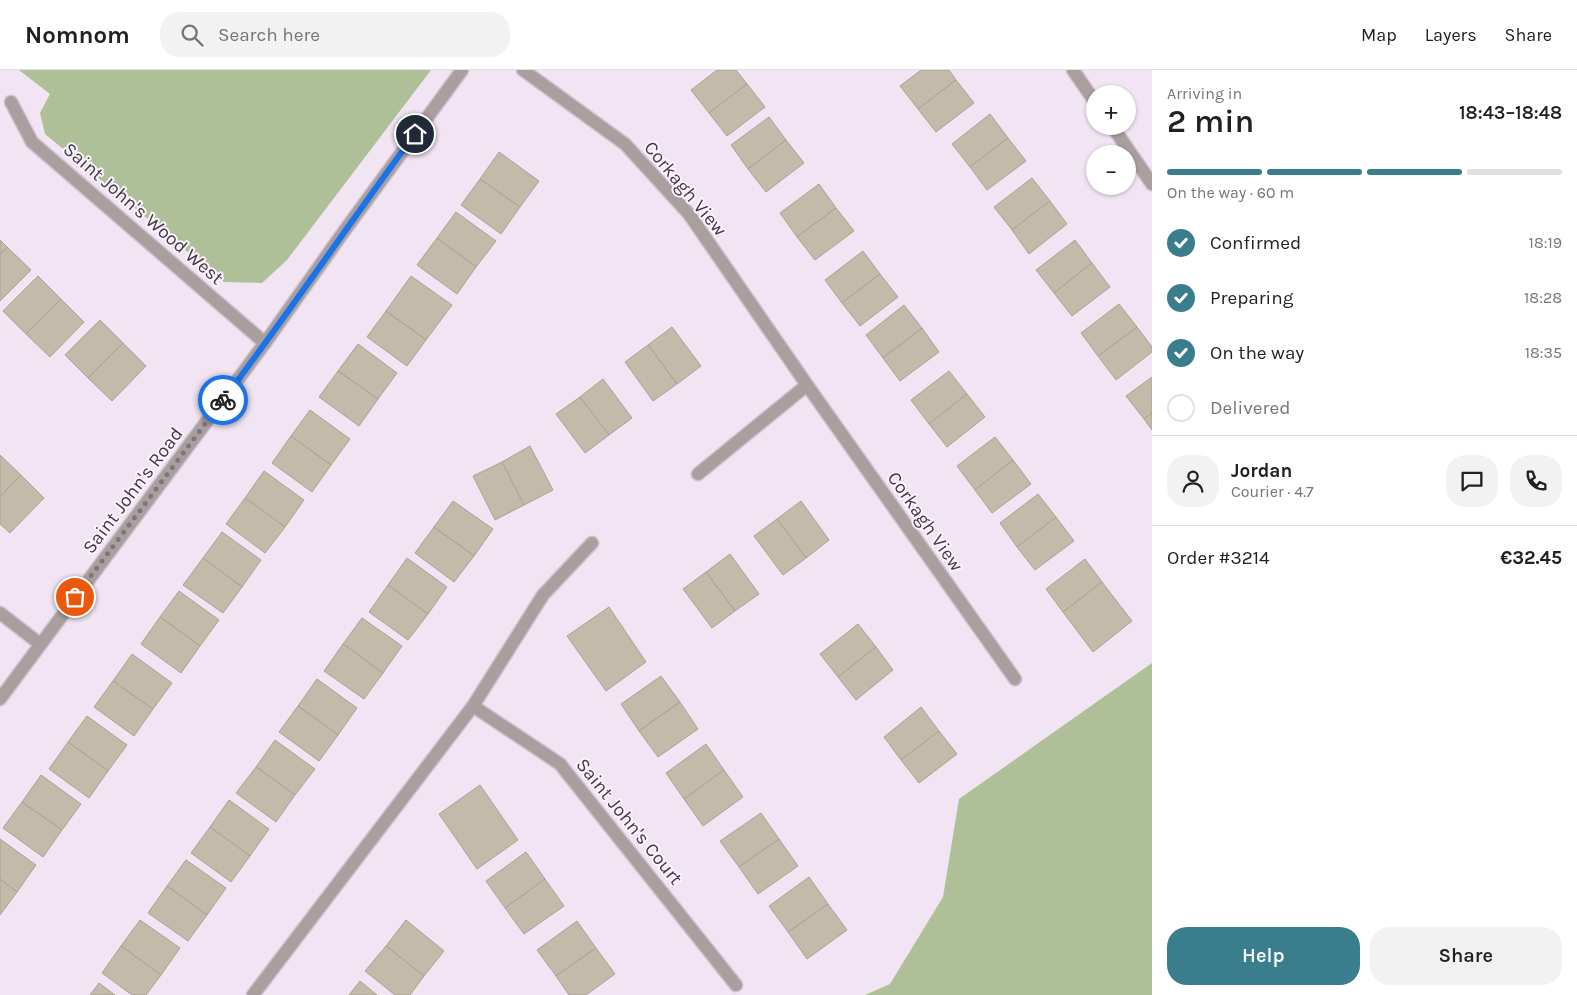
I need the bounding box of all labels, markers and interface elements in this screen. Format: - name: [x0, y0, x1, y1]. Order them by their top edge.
- search box: [160, 12, 510, 57]
- text: Nomnom: [25, 21, 130, 49]
- icon: search: [178, 21, 206, 49]
- text: Search here: [218, 24, 320, 46]
- text: Map: [1361, 24, 1397, 46]
- text: Layers: [1425, 24, 1477, 46]
- text: Share: [1505, 24, 1552, 46]
- text: Arriving in: [1167, 84, 1242, 103]
- map controls: [1086, 85, 1136, 195]
- button: +: [1086, 85, 1136, 135]
- text: 18:43–18:48: [1459, 102, 1562, 124]
- text: 2 min: [1167, 103, 1254, 140]
- pin: [394, 113, 436, 155]
- icon: home: [401, 120, 429, 148]
- street label: Corkagh View: [639, 137, 731, 241]
- street label: Saint John's Wood West: [59, 138, 228, 289]
- button: −: [1086, 145, 1136, 195]
- text: On the way · 60 m: [1167, 183, 1294, 202]
- icon: check: [1167, 229, 1195, 257]
- text: Confirmed: [1210, 232, 1301, 254]
- text: 18:19: [1529, 233, 1562, 252]
- icon: check: [1167, 284, 1195, 312]
- text: Preparing: [1210, 287, 1293, 309]
- text: 18:28: [1524, 288, 1562, 307]
- icon: check: [1167, 339, 1195, 367]
- text: On the way: [1210, 342, 1304, 364]
- text: 18:35: [1525, 343, 1562, 362]
- courier: [198, 375, 248, 425]
- icon: bike: [209, 386, 237, 414]
- text: Delivered: [1210, 397, 1290, 419]
- street label: Saint John's Road: [78, 423, 187, 558]
- button: person: [1167, 455, 1219, 507]
- button: chat: [1446, 455, 1498, 507]
- button: phone: [1510, 455, 1562, 507]
- text: Jordan: [1231, 460, 1292, 482]
- street label: Corkagh View: [883, 467, 968, 576]
- text: Courier · 4.7: [1231, 482, 1314, 501]
- text: Order #3214: [1167, 547, 1270, 569]
- text: €32.45: [1500, 547, 1562, 569]
- pin: [54, 576, 96, 618]
- icon: bag: [61, 583, 89, 611]
- street label: Saint John's Court: [571, 754, 687, 889]
- button: Help: [1167, 927, 1360, 985]
- button: Share: [1370, 927, 1562, 985]

